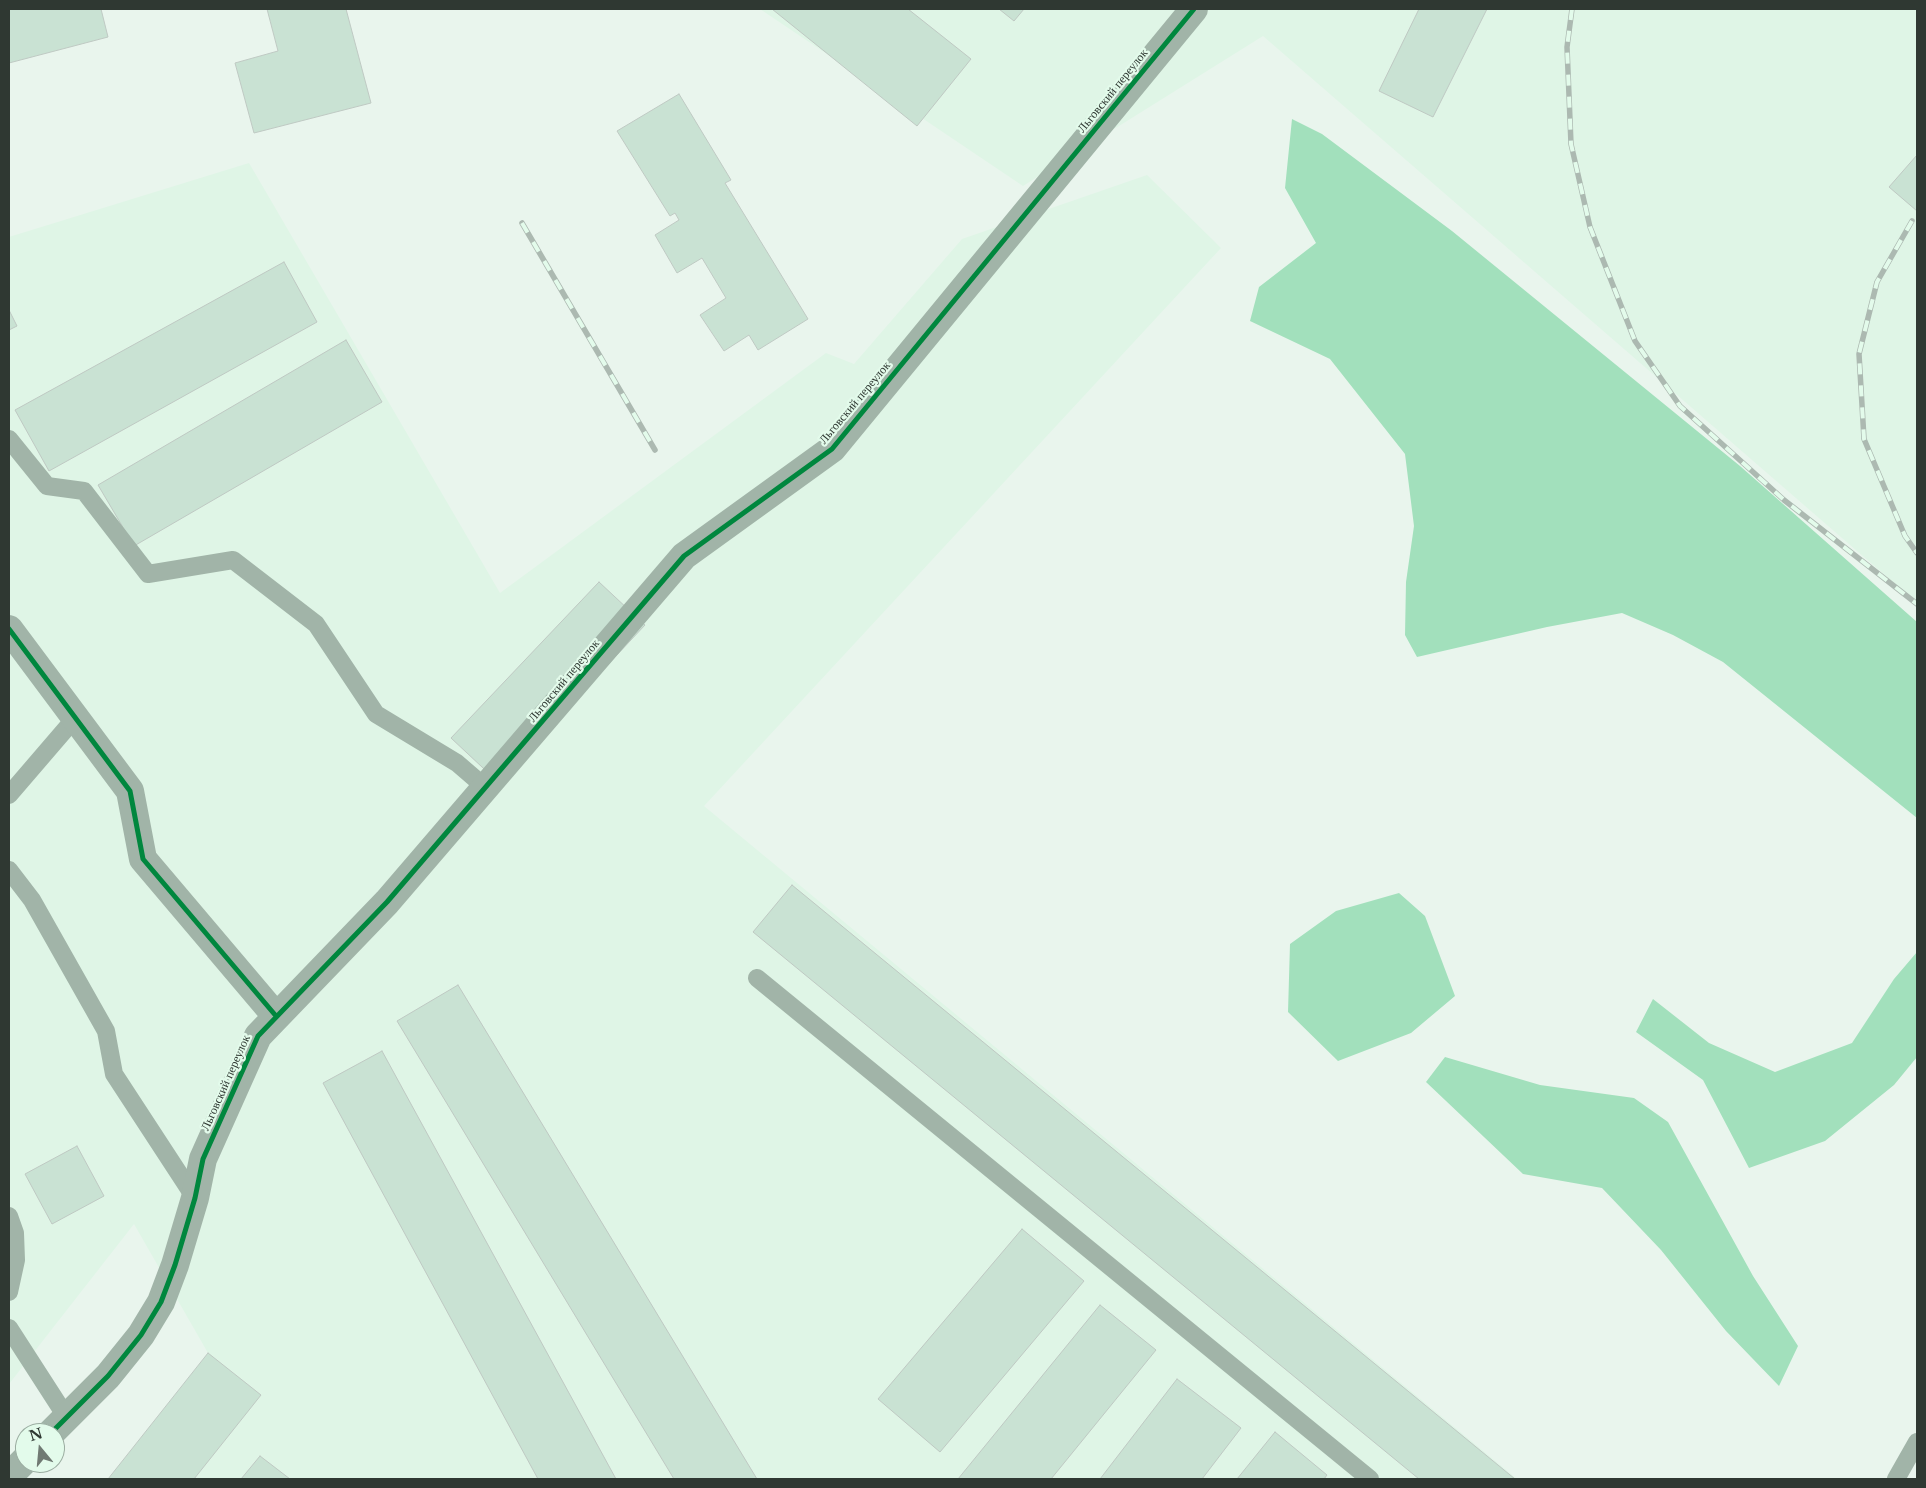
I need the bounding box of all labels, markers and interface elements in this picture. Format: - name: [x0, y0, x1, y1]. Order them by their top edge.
- street label: Льговский переулок: [1075, 46, 1151, 136]
- street label: Льговский переулок: [816, 359, 894, 447]
- street label: Льговский переулок: [525, 637, 603, 725]
- street label: Льговский переулок: [198, 1033, 254, 1133]
- north arrow: [15, 1423, 65, 1473]
- text: N: [27, 1424, 45, 1445]

